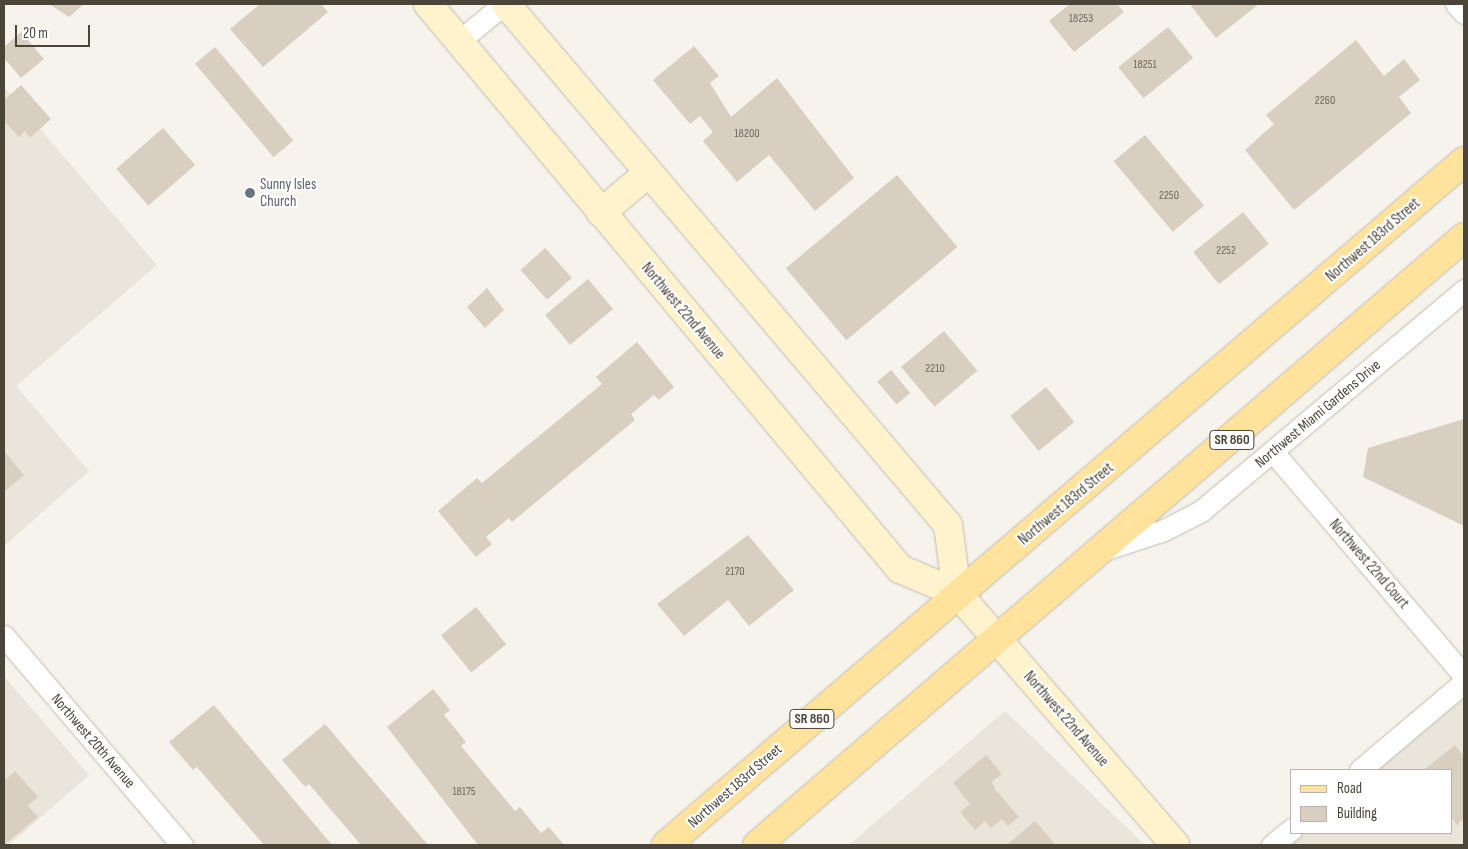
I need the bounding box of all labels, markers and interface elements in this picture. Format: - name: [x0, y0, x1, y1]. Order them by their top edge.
- house number: 18253: [1069, 12, 1093, 26]
- scale bar: [18, 15, 92, 47]
- text: 20 m: [23, 24, 48, 43]
- house number: 18251: [1133, 58, 1157, 72]
- house number: 2260: [1315, 94, 1335, 108]
- house number: 18200: [734, 127, 760, 141]
- place label: Sunny Isles Church: [260, 175, 316, 210]
- marker: Sunny Isles Church: [244, 187, 256, 199]
- house number: 2250: [1159, 189, 1179, 203]
- street label: Northwest 183rd Street: [1322, 194, 1424, 286]
- house number: 2252: [1216, 244, 1236, 258]
- street label: Northwest 22nd Avenue: [637, 259, 729, 363]
- street label: Northwest Miami Gardens Drive: [1252, 356, 1384, 472]
- house number: 2210: [925, 362, 945, 376]
- road number: SR 860: [1208, 428, 1256, 452]
- street label: Northwest 183rd Street: [1015, 459, 1117, 549]
- street label: Northwest 22nd Court: [1325, 516, 1413, 612]
- house number: 2170: [725, 565, 745, 579]
- street label: Northwest 22nd Avenue: [1020, 668, 1112, 770]
- street label: Northwest 20th Avenue: [47, 690, 139, 792]
- road number: SR 860: [788, 708, 836, 731]
- street label: Northwest 183rd Street: [684, 740, 786, 832]
- legend: [1290, 769, 1453, 834]
- text: Road: [1337, 779, 1362, 798]
- house number: 18175: [452, 785, 476, 799]
- text: Building: [1337, 804, 1377, 823]

